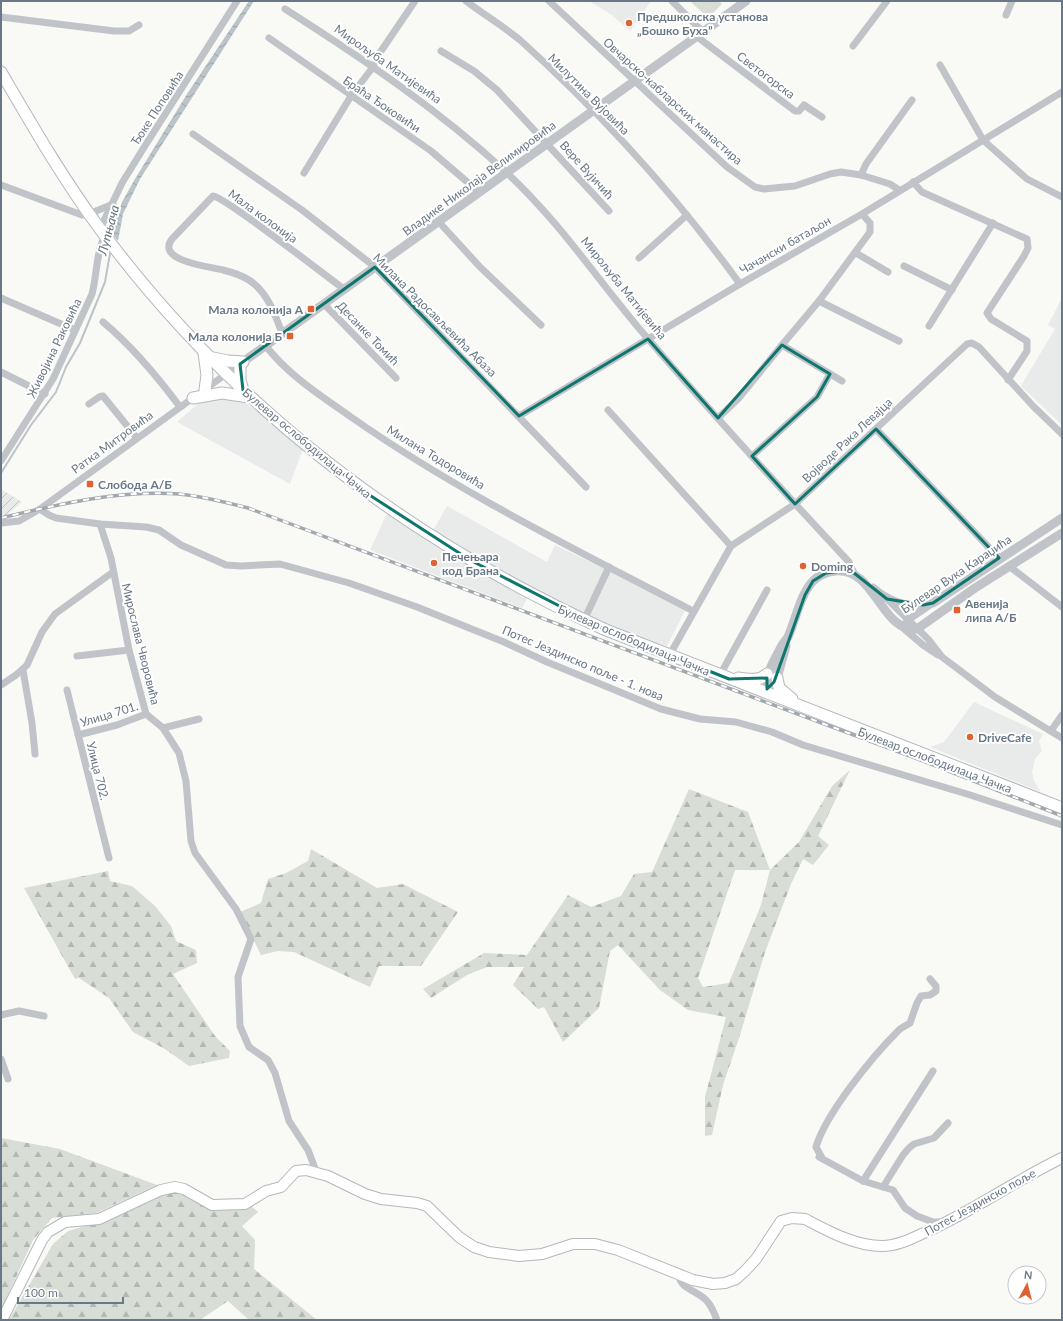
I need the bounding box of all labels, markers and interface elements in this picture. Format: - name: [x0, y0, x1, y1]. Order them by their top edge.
- place label: Предшколска установа „Бошко Буха”: [637, 9, 768, 38]
- marker: Предшколска установа „Бошко Буха”: [624, 18, 634, 28]
- street label: Мирољуба Матијевића: [331, 21, 445, 107]
- street label: Овчарско-кабларских манастира: [600, 34, 746, 168]
- street label: Светогорска: [734, 48, 798, 102]
- street label: Милутина Вујовића: [545, 50, 633, 138]
- street label: Ђоке Поповића: [127, 68, 187, 148]
- street label: Браћа Ђоковићи: [340, 72, 424, 136]
- street label: Владике Николаја Велимировића: [399, 117, 559, 239]
- street label: Вере Вујичић: [557, 138, 617, 202]
- street label: Мала колонија: [225, 186, 301, 246]
- water label: Лупњача: [93, 203, 122, 258]
- street label: Чачански батаљон: [737, 213, 833, 277]
- street label: Мирољуба Матијевића: [578, 234, 670, 342]
- street label: Милана Радосављевића Абаза: [370, 250, 500, 380]
- street label: Живојина Раковића: [23, 296, 85, 400]
- street label: Десанке Томић: [334, 298, 402, 368]
- place label: Мала колонија А: [208, 302, 304, 317]
- marker: Мала колонија А: [306, 304, 316, 314]
- place label: Мала колонија Б: [188, 329, 282, 344]
- marker: Мала колонија Б: [285, 331, 295, 341]
- street label: Булевар ослободилаца Чачка: [240, 385, 374, 501]
- street label: Војводе Рака Левајца: [799, 394, 895, 486]
- street label: Ратка Митровића: [68, 407, 156, 477]
- street label: Милана Тодоровића: [384, 422, 488, 492]
- place label: Слобода А/Б: [98, 477, 172, 492]
- marker: Слобода А/Б: [85, 479, 95, 489]
- street label: Булевар Вука Караџића: [898, 531, 1014, 617]
- place label: Печењара код Брана: [442, 549, 499, 578]
- marker: Печењара код Брана: [429, 558, 439, 568]
- place label: Doming: [811, 559, 854, 574]
- marker: Doming: [798, 561, 808, 571]
- street label: Мирослава Чворовића: [119, 582, 163, 706]
- place label: Авенија липа А/Б: [964, 596, 1017, 625]
- street label: Булевар ослободилаца Чачка: [556, 601, 712, 679]
- marker: Авенија липа А/Б: [952, 605, 962, 615]
- street label: Потес Јездинско поље - 1. нова: [500, 622, 666, 704]
- street label: Улица 701.: [78, 698, 140, 730]
- street label: Булевар ослободилаца Чачка: [856, 724, 1014, 796]
- place label: DriveCafe: [978, 730, 1032, 745]
- marker: DriveCafe: [965, 732, 975, 742]
- street label: Улица 702.: [83, 740, 113, 802]
- street label: Потес Јездинско поље: [922, 1165, 1038, 1239]
- north arrow: [1007, 1265, 1047, 1305]
- text: N: [1023, 1268, 1033, 1282]
- scale bar: [18, 1279, 123, 1305]
- text: 100 m: [24, 1285, 58, 1300]

